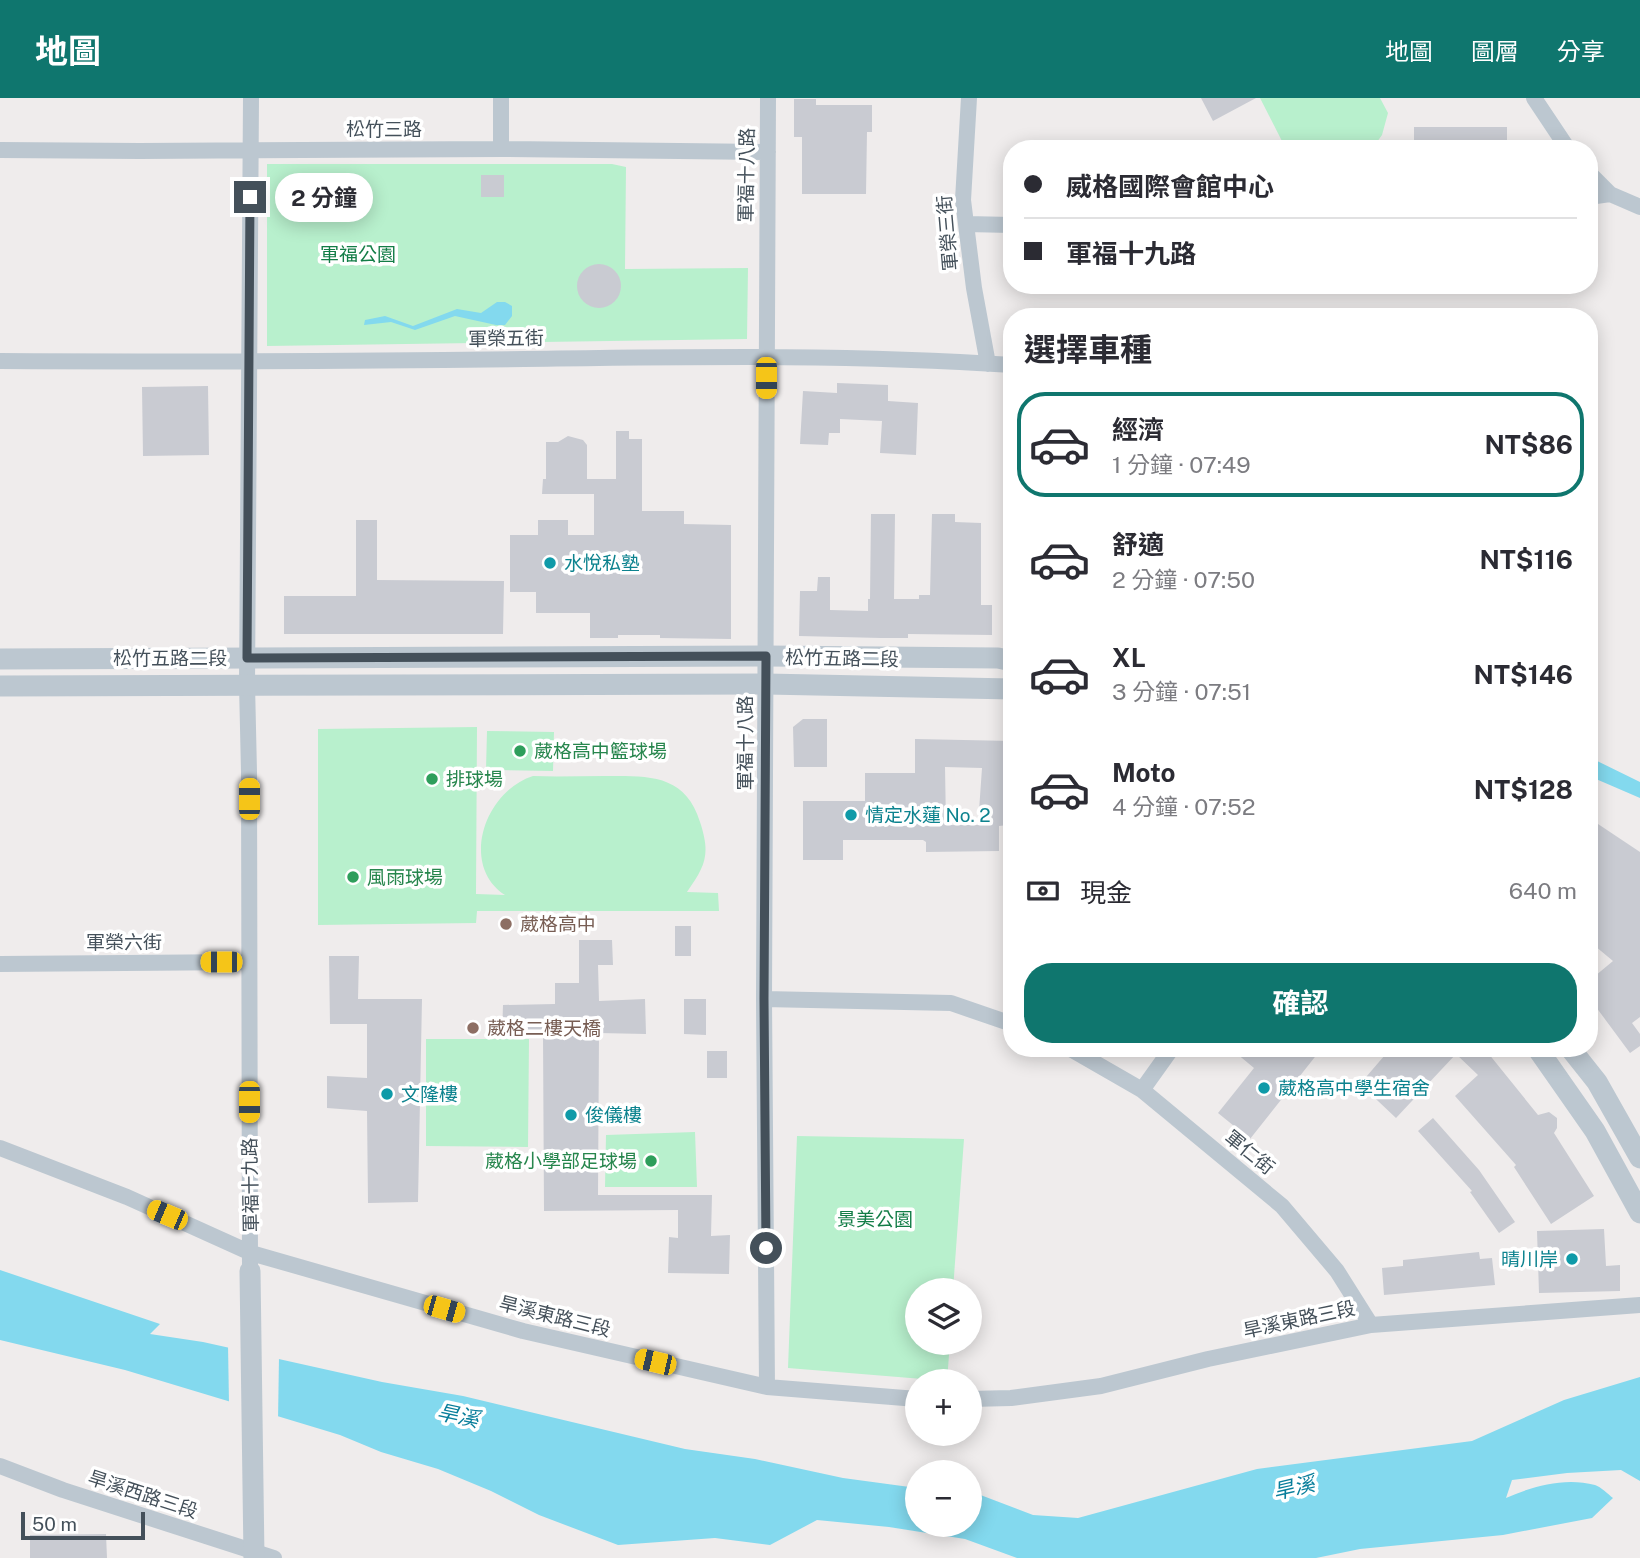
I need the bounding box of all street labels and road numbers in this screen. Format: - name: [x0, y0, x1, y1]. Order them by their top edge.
- street label: 松竹三路: [346, 118, 422, 140]
- street label: 軍福十八路: [734, 127, 758, 223]
- street label: 軍榮三街: [933, 194, 961, 272]
- street label: 軍榮五街: [468, 326, 544, 350]
- street label: 松竹五路二段: [785, 646, 899, 670]
- street label: 松竹五路二段: [113, 647, 227, 669]
- street label: 軍福十八路: [734, 695, 756, 791]
- street label: 軍榮六街: [86, 931, 162, 953]
- street label: 軍仁街: [1221, 1126, 1279, 1178]
- street label: 軍福十九路: [238, 1137, 262, 1233]
- street label: 旱溪東路三段: [497, 1292, 613, 1340]
- street label: 旱溪東路三段: [1241, 1296, 1357, 1342]
- street label: 旱溪西路三段: [85, 1466, 201, 1522]

